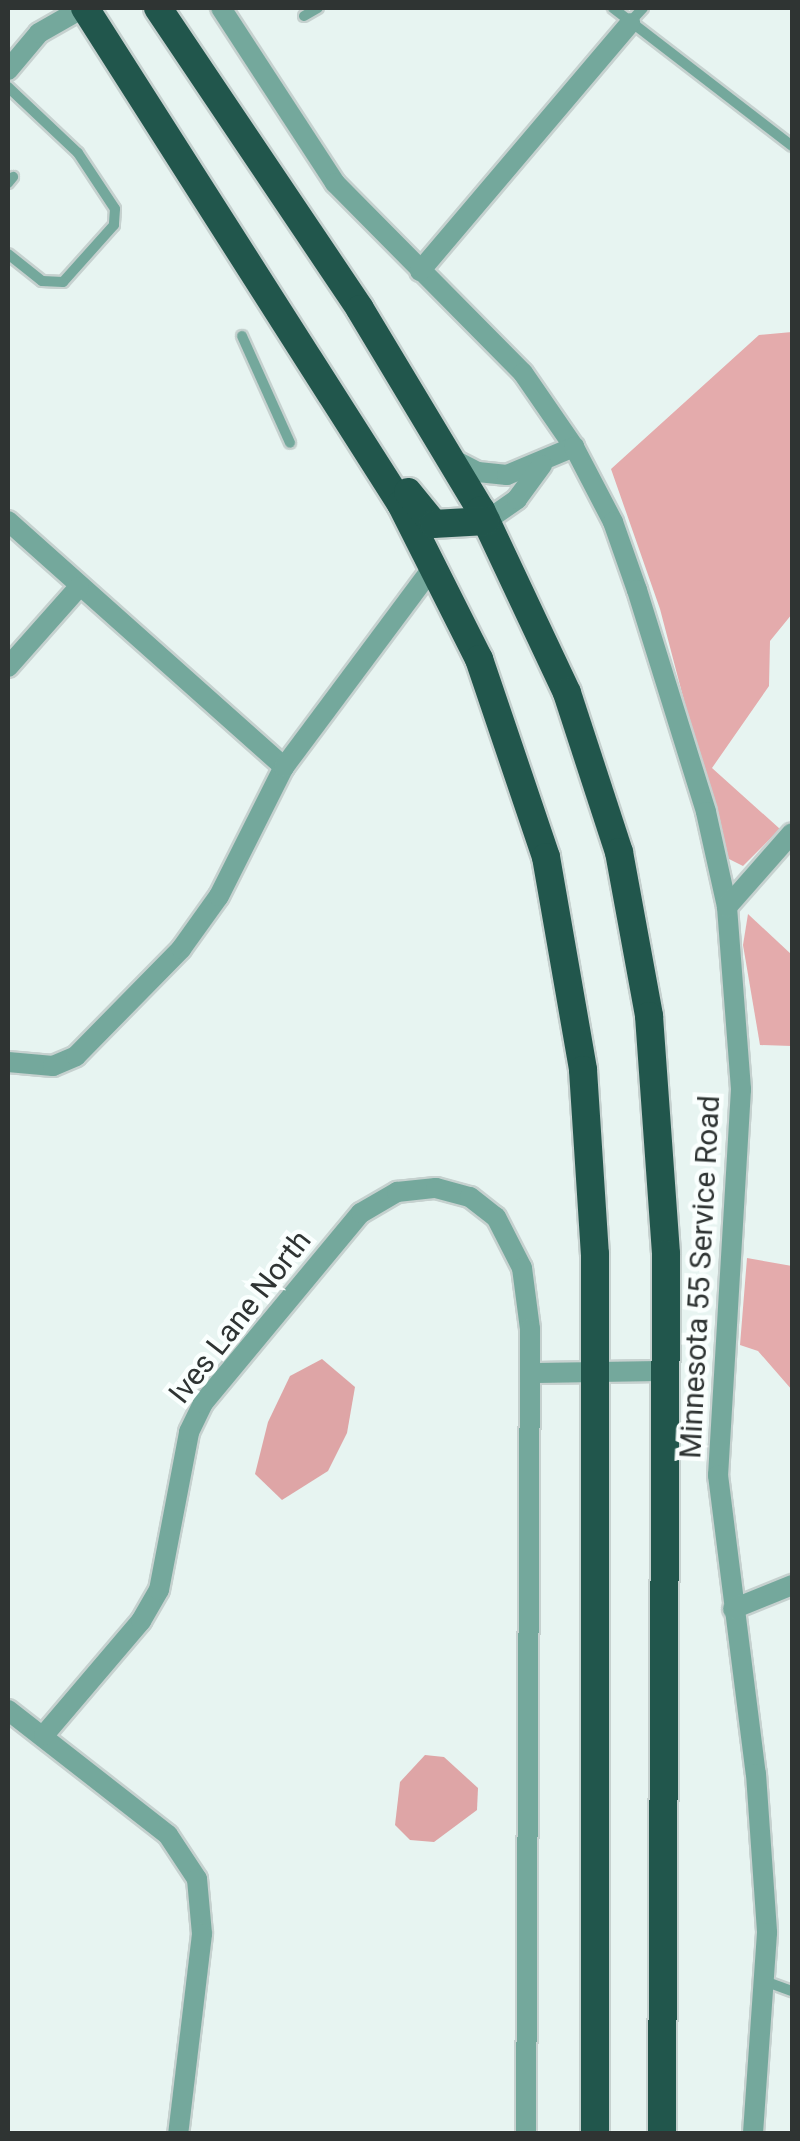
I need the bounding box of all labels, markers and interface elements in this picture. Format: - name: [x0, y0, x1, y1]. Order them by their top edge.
- street label: Minnesota 55 Service Road: [673, 1094, 727, 1460]
- street label: Ives Lane North: [161, 1223, 319, 1411]

